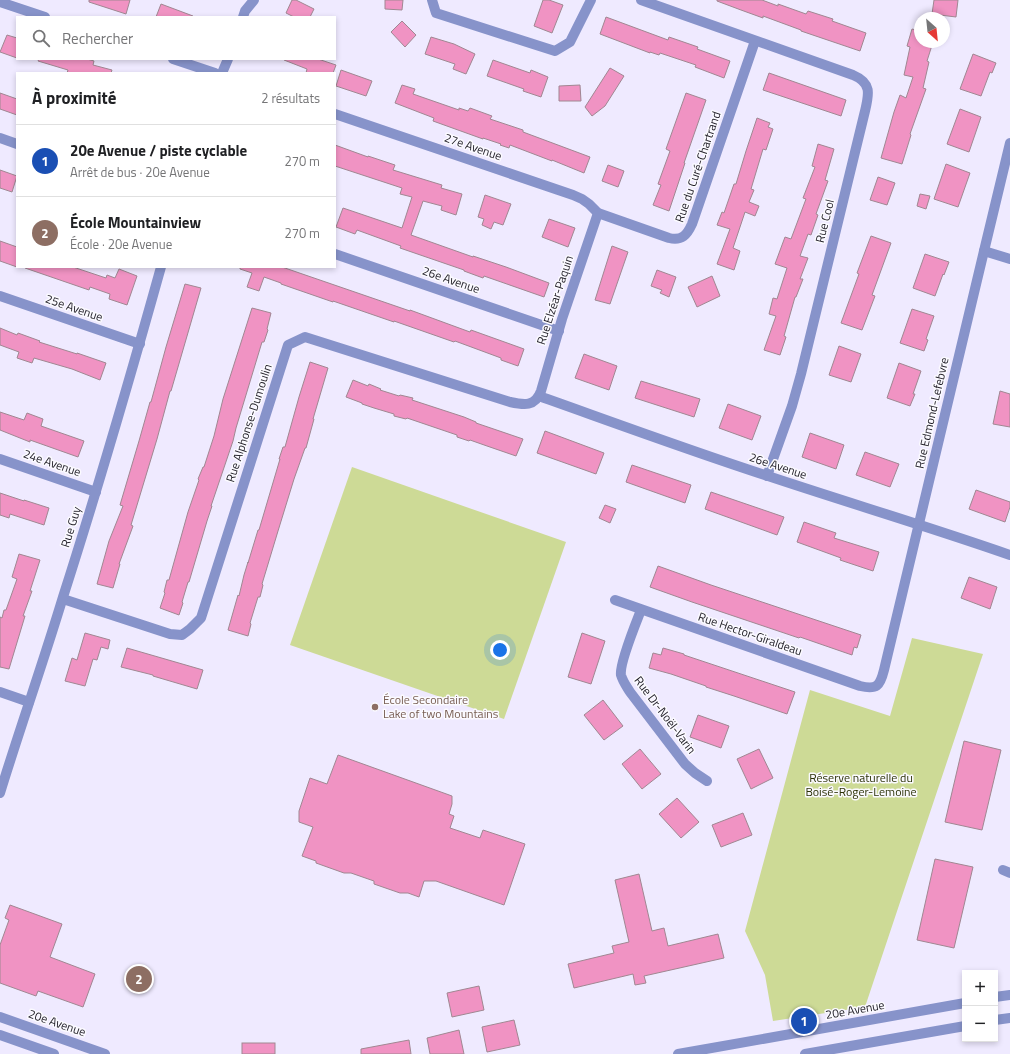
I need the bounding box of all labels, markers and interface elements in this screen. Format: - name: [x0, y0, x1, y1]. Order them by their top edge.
- north arrow: [914, 12, 950, 48]
- search box: [16, 16, 336, 60]
- icon: search: [30, 27, 52, 49]
- text: Rechercher: [62, 27, 133, 50]
- text: À proximité: [32, 85, 116, 111]
- text: 2 résultats: [261, 88, 320, 108]
- street label: Rue du Curé-Chartrand: [670, 109, 725, 225]
- street label: 27e Avenue: [442, 128, 504, 165]
- text: 20e Avenue / piste cyclable: [70, 139, 247, 162]
- text: 1: [41, 151, 49, 171]
- text: 270 m: [284, 151, 320, 171]
- text: Arrêt de bus · 20e Avenue: [70, 162, 210, 182]
- street label: Rue Cool: [810, 197, 839, 245]
- text: École Mountainview: [70, 211, 201, 234]
- text: 2: [41, 223, 49, 243]
- text: 270 m: [284, 223, 320, 243]
- text: École · 20e Avenue: [70, 234, 172, 254]
- street label: Rue Elzéar-Paquin: [531, 253, 578, 347]
- street label: 26e Avenue: [420, 261, 482, 298]
- street label: 25e Avenue: [43, 289, 105, 326]
- street label: Rue Edmond-Lefebvre: [909, 355, 954, 470]
- street label: Rue Alphonse-Dumoulin: [220, 361, 277, 485]
- street label: 24e Avenue: [21, 444, 83, 481]
- street label: 26e Avenue: [747, 447, 809, 484]
- street label: Rue Guy: [55, 504, 86, 550]
- street label: Rue Hector-Giraldeau: [696, 607, 805, 660]
- your location: [490, 640, 510, 660]
- street label: Rue Dr-Noël-Varin: [630, 672, 701, 758]
- place label: École Secondaire Lake of two Mountains: [383, 690, 499, 723]
- marker: École Secondaire Lake of two Mountains: [370, 702, 380, 712]
- park label: Réserve naturelle du Boisé-Roger-Lemoine: [805, 768, 917, 801]
- pin: 2: [126, 964, 152, 994]
- map controls: [962, 970, 998, 1042]
- button: +: [962, 970, 998, 1006]
- street label: 20e Avenue: [824, 995, 886, 1024]
- street label: 20e Avenue: [26, 1004, 88, 1041]
- pin: 1: [791, 1006, 817, 1036]
- button: −: [962, 1006, 998, 1042]

